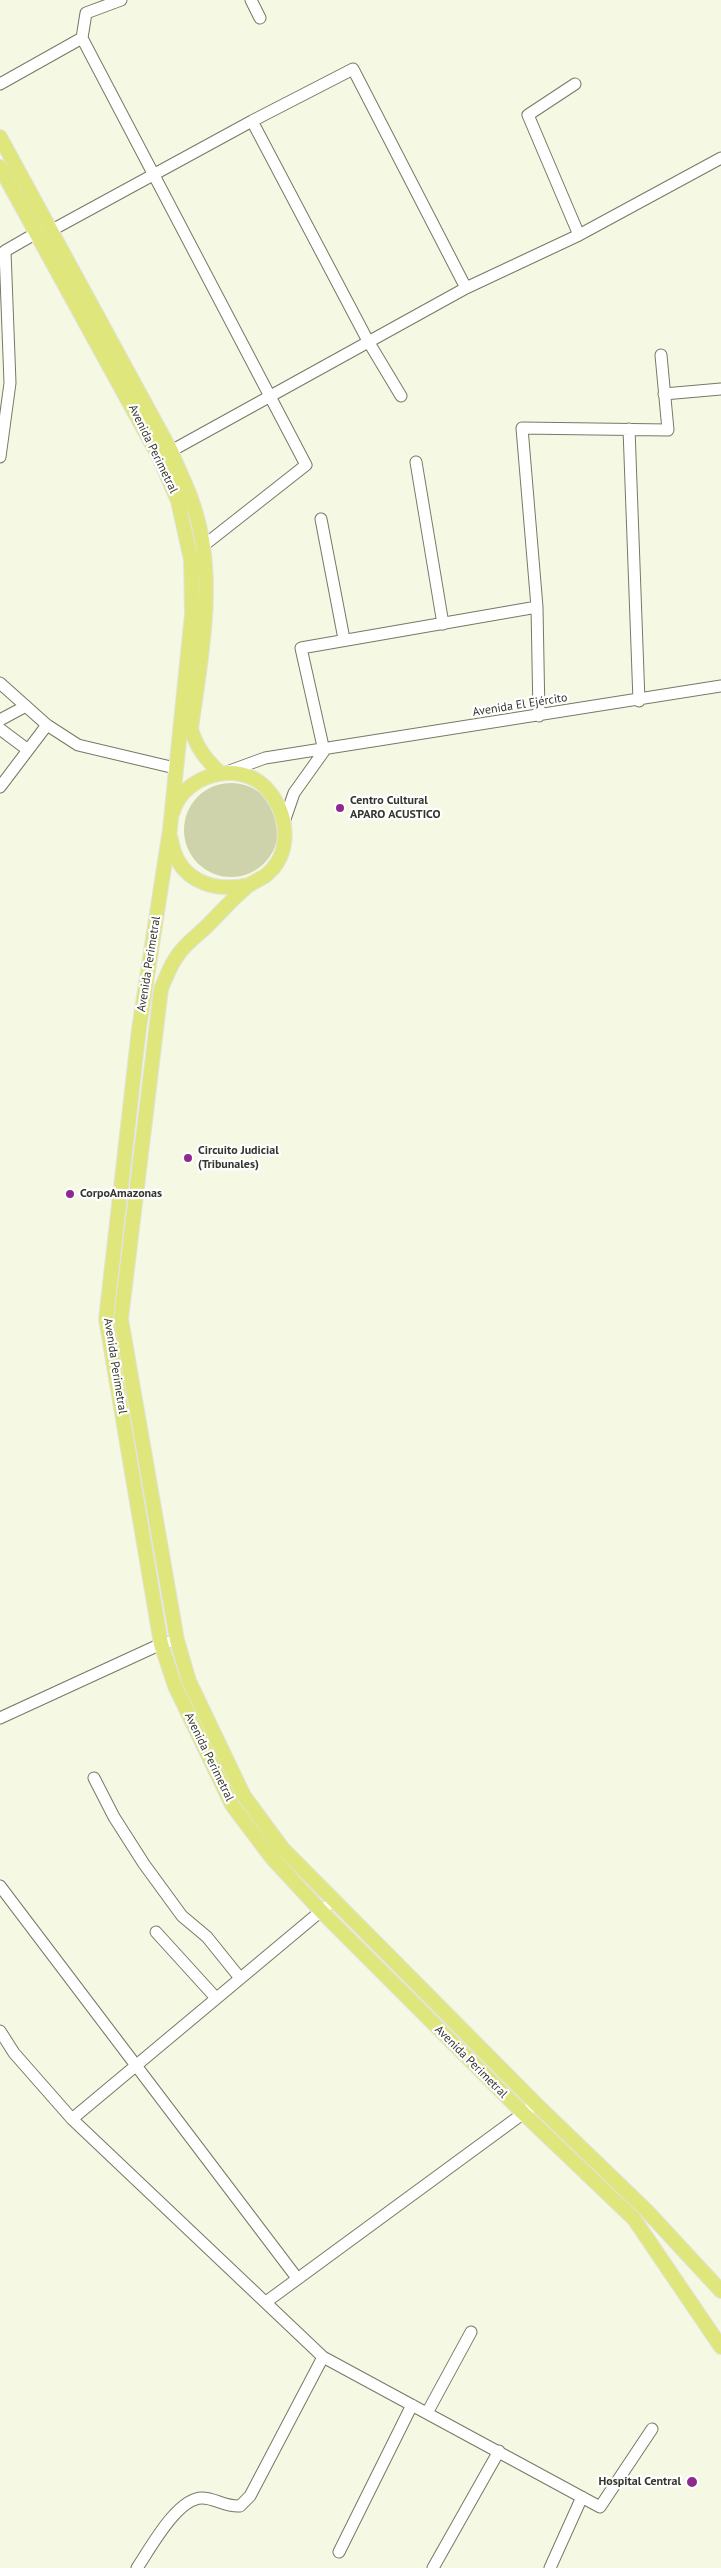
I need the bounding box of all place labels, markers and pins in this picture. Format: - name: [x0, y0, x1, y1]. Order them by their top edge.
- place label: Centro Cultural APARO ACUSTICO: [350, 794, 440, 822]
- marker: Centro Cultural APARO ACUSTICO: [334, 802, 346, 814]
- place label: Circuito Judicial (Tribunales): [198, 1144, 279, 1172]
- marker: Circuito Judicial (Tribunales): [182, 1152, 194, 1164]
- place label: CorpoAmazonas: [80, 1187, 162, 1201]
- marker: CorpoAmazonas: [64, 1188, 76, 1200]
- place label: Hospital Central: [598, 2475, 681, 2489]
- marker: Hospital Central: [685, 2475, 699, 2489]

